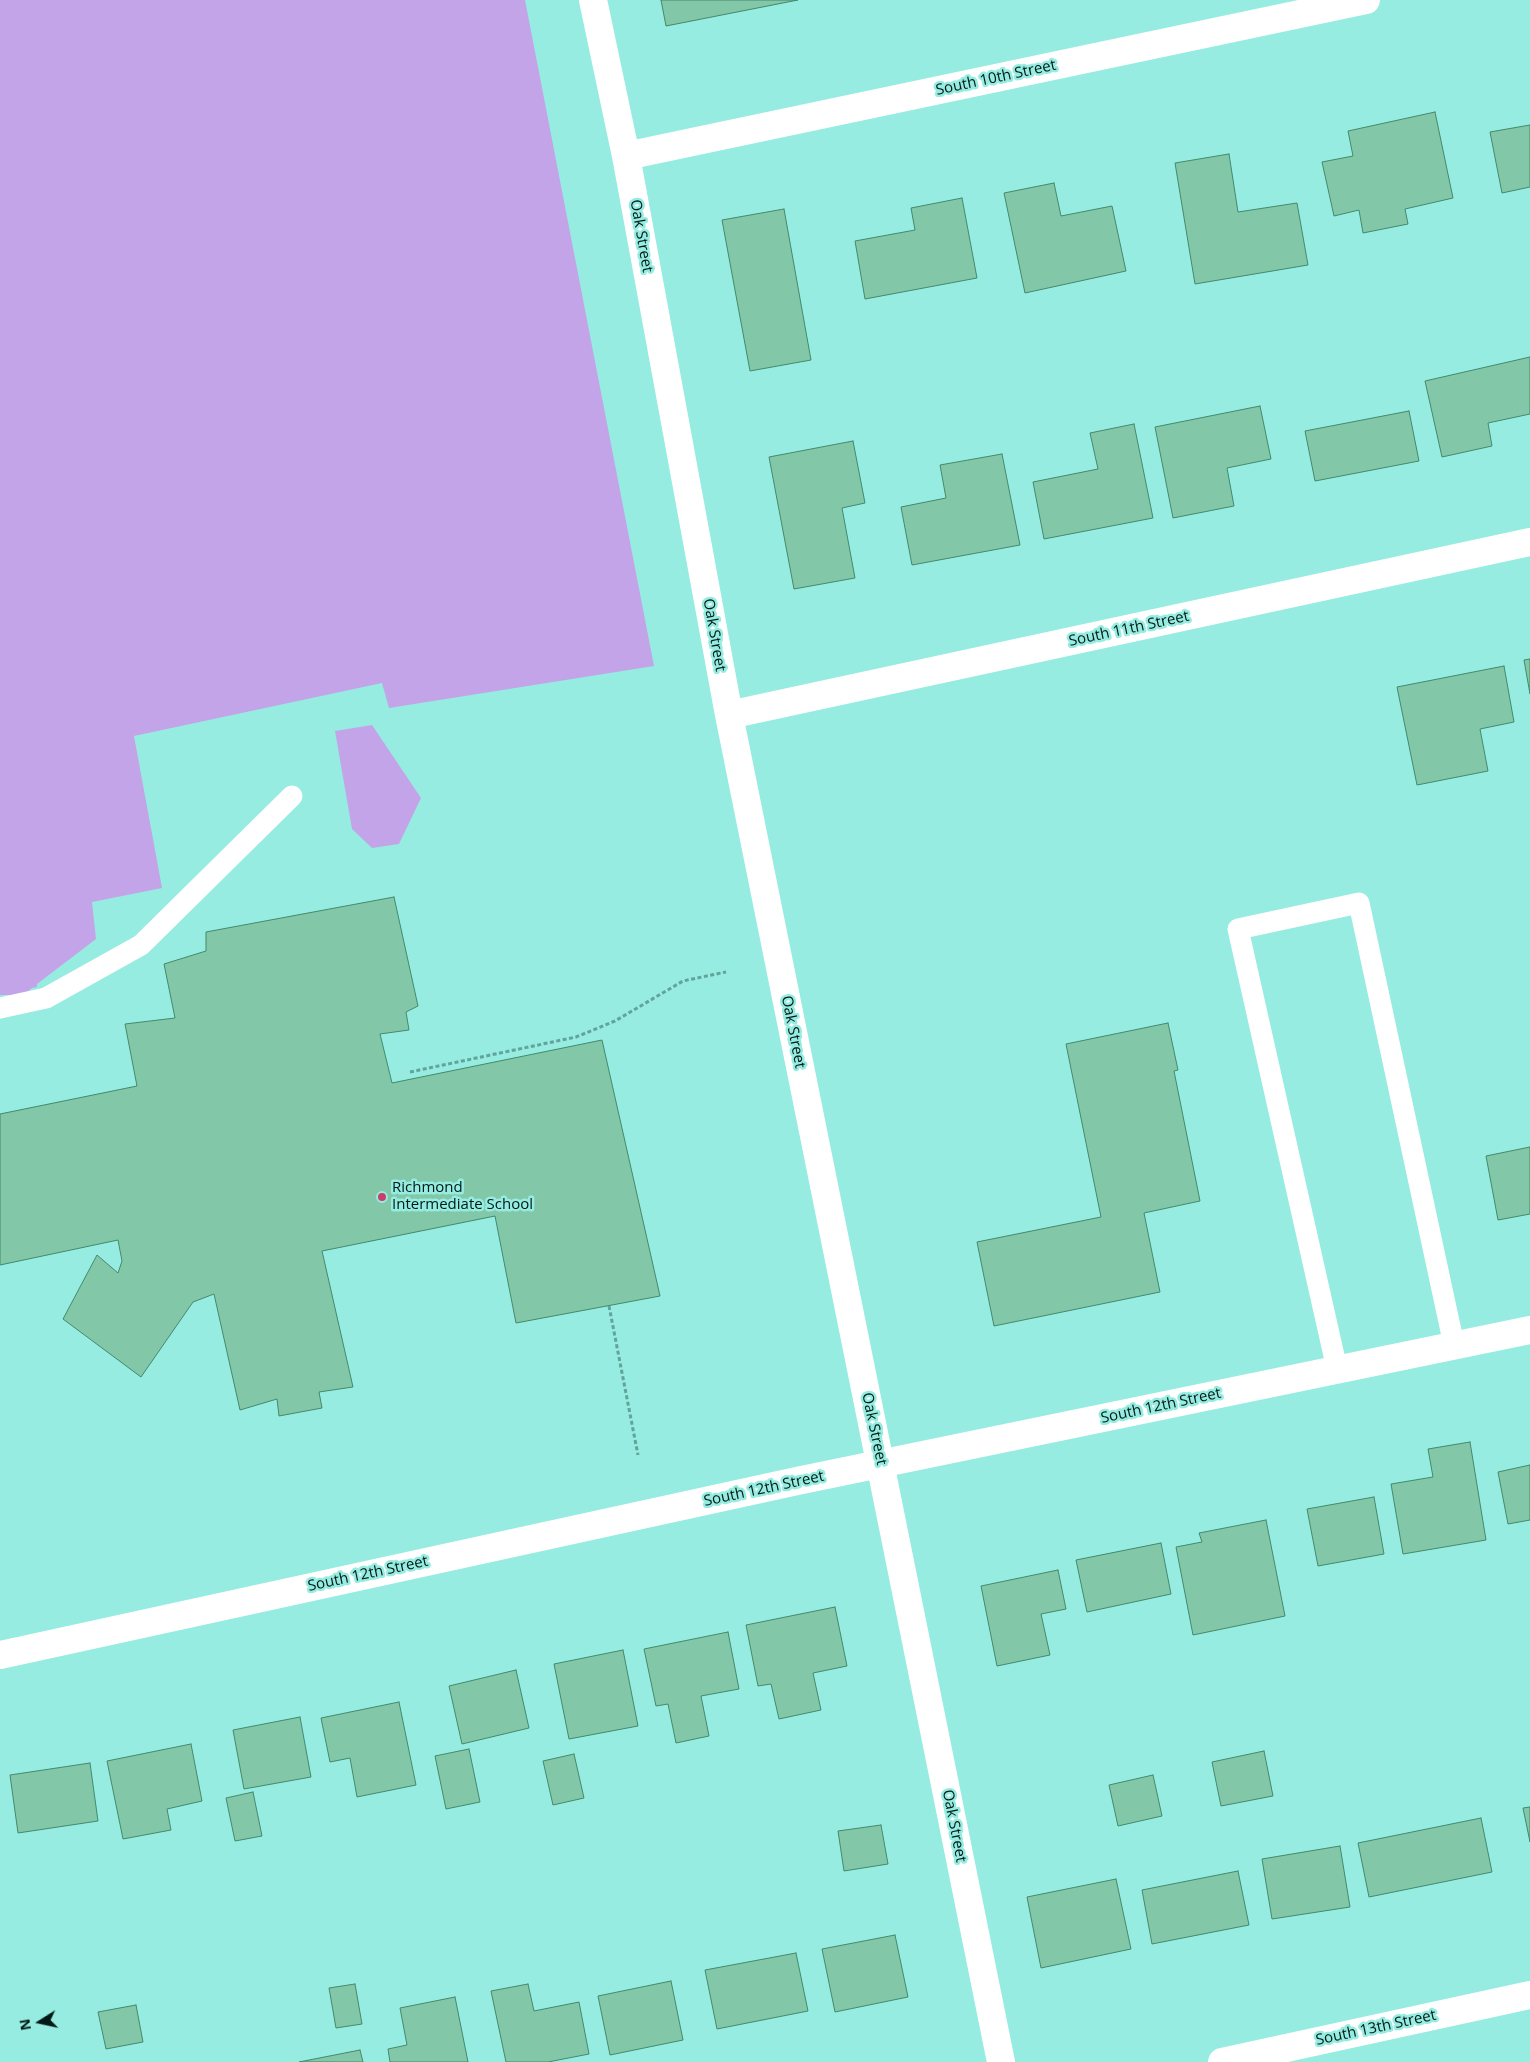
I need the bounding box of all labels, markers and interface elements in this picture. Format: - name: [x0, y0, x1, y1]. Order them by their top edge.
- street label: South 10th Street: [934, 56, 1058, 100]
- street label: Oak Street: [626, 198, 656, 274]
- street label: Oak Street: [699, 597, 729, 673]
- street label: South 11th Street: [1067, 607, 1191, 651]
- street label: Oak Street: [777, 994, 809, 1070]
- place label: Richmond Intermediate School: [392, 1179, 533, 1214]
- marker: Richmond Intermediate School: [376, 1191, 388, 1203]
- street label: South 12th Street: [1099, 1384, 1223, 1428]
- street label: Oak Street: [858, 1391, 890, 1467]
- street label: South 12th Street: [702, 1467, 826, 1511]
- street label: South 12th Street: [306, 1552, 430, 1596]
- street label: Oak Street: [938, 1788, 970, 1864]
- north arrow: [15, 1997, 65, 2047]
- street label: South 13th Street: [1314, 2006, 1438, 2050]
- text: N: [14, 2017, 35, 2032]

